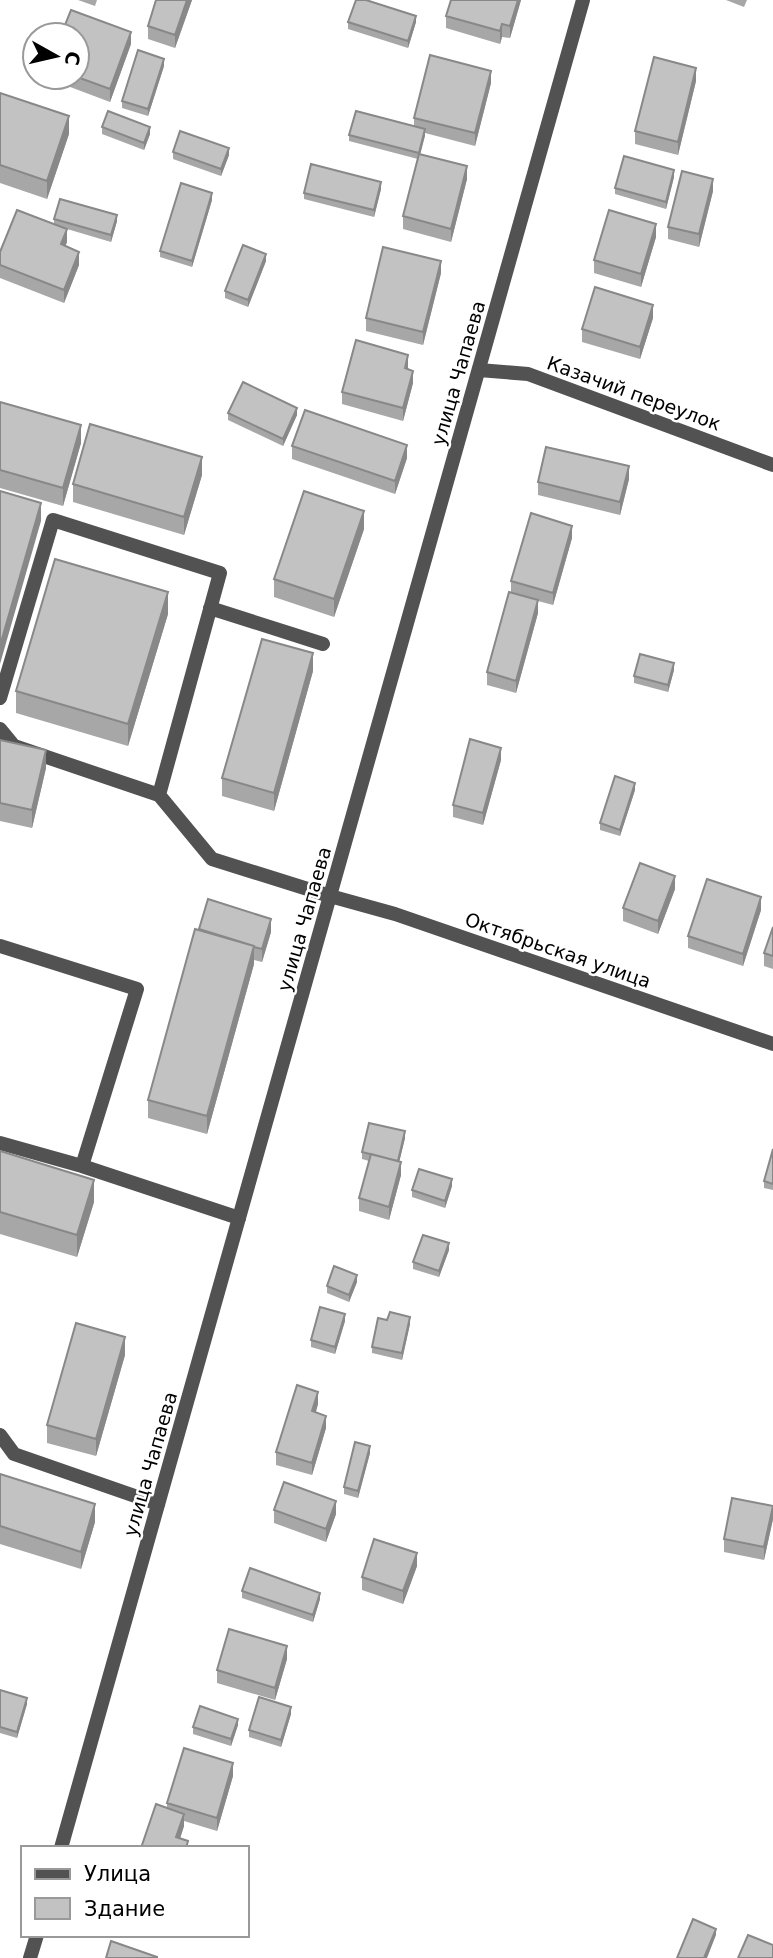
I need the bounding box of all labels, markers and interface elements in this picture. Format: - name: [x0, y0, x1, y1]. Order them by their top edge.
- north arrow: [21, 21, 91, 91]
- text: С: [61, 50, 85, 67]
- street label: улица Чапаева: [427, 298, 489, 448]
- street label: Казачий переулок: [544, 351, 724, 435]
- street label: улица Чапаева: [273, 844, 335, 994]
- street label: Октябрьская улица: [462, 908, 654, 992]
- street label: улица Чапаева: [119, 1389, 181, 1539]
- legend: [21, 1846, 248, 1937]
- text: Улица: [84, 1862, 151, 1886]
- text: Здание: [84, 1897, 165, 1921]

